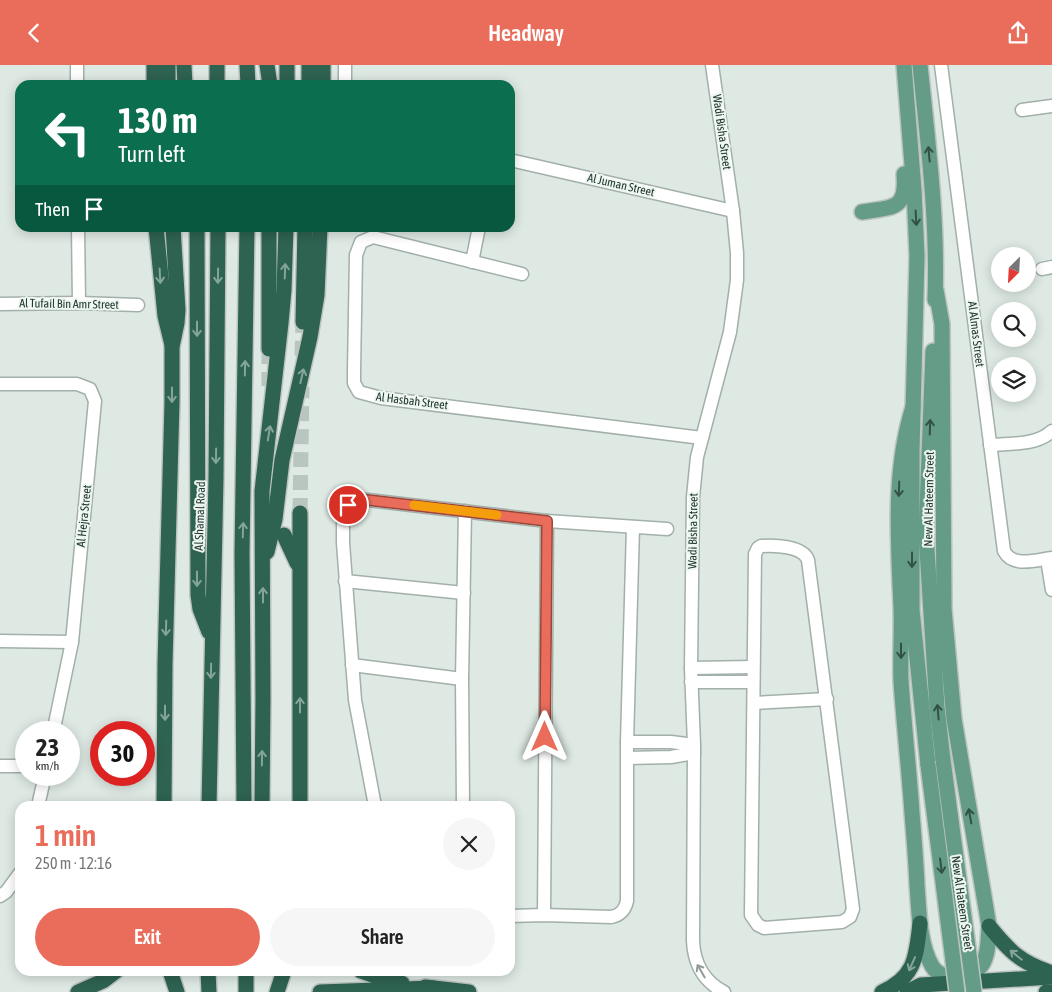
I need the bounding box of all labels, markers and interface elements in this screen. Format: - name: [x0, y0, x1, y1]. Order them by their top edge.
- icon: back: [20, 19, 48, 47]
- icon: share: [1004, 19, 1032, 47]
- text: Headway: [488, 20, 564, 46]
- street label: Wadi Bisha Street: [710, 93, 734, 171]
- icon: left: [35, 100, 100, 165]
- text: 130 m: [118, 100, 197, 140]
- text: Turn left: [118, 141, 185, 167]
- one-way arrow: [924, 147, 933, 163]
- street label: Al Juman Street: [586, 170, 656, 200]
- icon: arrive: [80, 195, 108, 223]
- text: Then: [35, 198, 70, 220]
- one-way arrow: [911, 210, 920, 226]
- north arrow: [991, 247, 1036, 293]
- map controls: [991, 247, 1036, 402]
- one-way arrow: [280, 264, 289, 280]
- one-way arrow: [156, 268, 165, 284]
- one-way arrow: [213, 268, 223, 284]
- street label: Al Tufail Bin Amr Street: [19, 296, 119, 312]
- street label: Al Almas Street: [965, 300, 987, 368]
- button: search: [991, 302, 1036, 347]
- one-way arrow: [192, 320, 202, 336]
- button: layers: [991, 357, 1036, 402]
- one-way arrow: [240, 360, 250, 376]
- one-way arrow: [297, 368, 307, 384]
- one-way arrow: [167, 387, 177, 403]
- street label: Al Hasbah Street: [375, 390, 449, 412]
- one-way arrow: [926, 420, 935, 436]
- one-way arrow: [264, 425, 274, 441]
- one-way arrow: [211, 448, 221, 464]
- street label: New Al Hateem Street: [921, 451, 937, 547]
- street label: Al Shamal Road: [192, 481, 208, 551]
- one-way arrow: [895, 481, 904, 497]
- street label: Al Hejra Street: [74, 484, 94, 548]
- pin: [327, 484, 369, 526]
- icon: arrive: [334, 491, 362, 519]
- street label: Wadi Bisha Street: [685, 492, 701, 569]
- one-way arrow: [238, 522, 247, 538]
- one-way arrow: [907, 552, 917, 568]
- one-way arrow: [192, 570, 202, 586]
- one-way arrow: [258, 587, 268, 604]
- one-way arrow: [161, 619, 171, 635]
- one-way arrow: [896, 643, 906, 659]
- one-way arrow: [206, 662, 216, 679]
- one-way arrow: [295, 697, 305, 714]
- one-way arrow: [933, 704, 943, 720]
- one-way arrow: [160, 705, 169, 721]
- position arrow: [518, 710, 570, 762]
- speed limit sign: 30: [90, 721, 155, 786]
- text: 23: [36, 733, 59, 761]
- one-way arrow: [257, 750, 267, 766]
- text: km/h: [36, 759, 59, 773]
- one-way arrow: [965, 809, 975, 825]
- text: 1 min: [35, 818, 96, 852]
- button: close: [443, 818, 495, 870]
- text: 250 m · 12:16: [35, 854, 112, 872]
- street label: New Al Hateem Street: [948, 855, 976, 952]
- one-way arrow: [936, 857, 946, 873]
- button: Exit: [35, 908, 260, 966]
- button: Share: [270, 908, 495, 966]
- one-way arrow: [1010, 950, 1023, 961]
- one-way arrow: [906, 956, 916, 971]
- one-way arrow: [696, 964, 706, 978]

